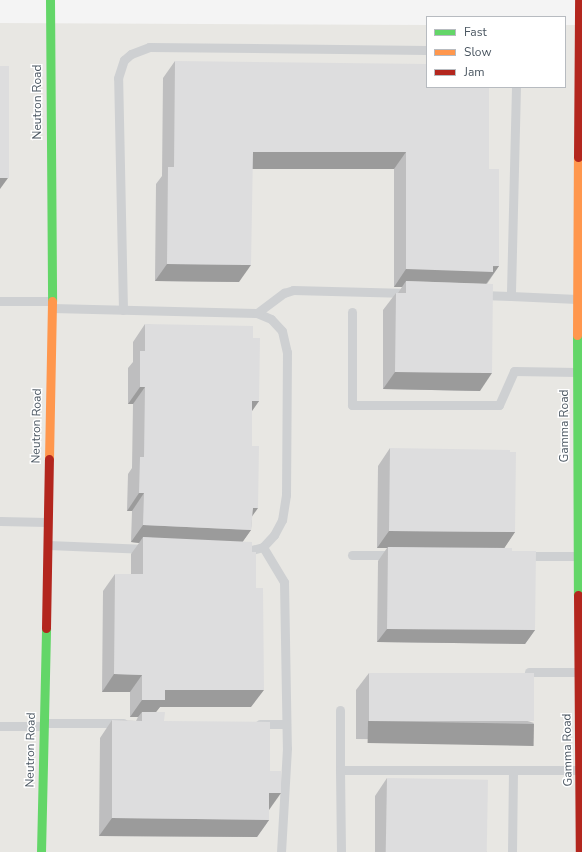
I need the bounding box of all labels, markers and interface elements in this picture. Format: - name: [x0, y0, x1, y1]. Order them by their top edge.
- legend: [426, 16, 566, 88]
- text: Fast: [464, 24, 487, 40]
- text: Slow: [464, 44, 492, 60]
- text: Jam: [464, 64, 485, 80]
- street label: Neutron Road: [31, 65, 45, 139]
- street label: Neutron Road: [29, 388, 45, 464]
- street label: Gamma Road: [558, 390, 572, 462]
- street label: Neutron Road: [23, 712, 39, 788]
- street label: Gamma Road: [560, 713, 576, 787]

